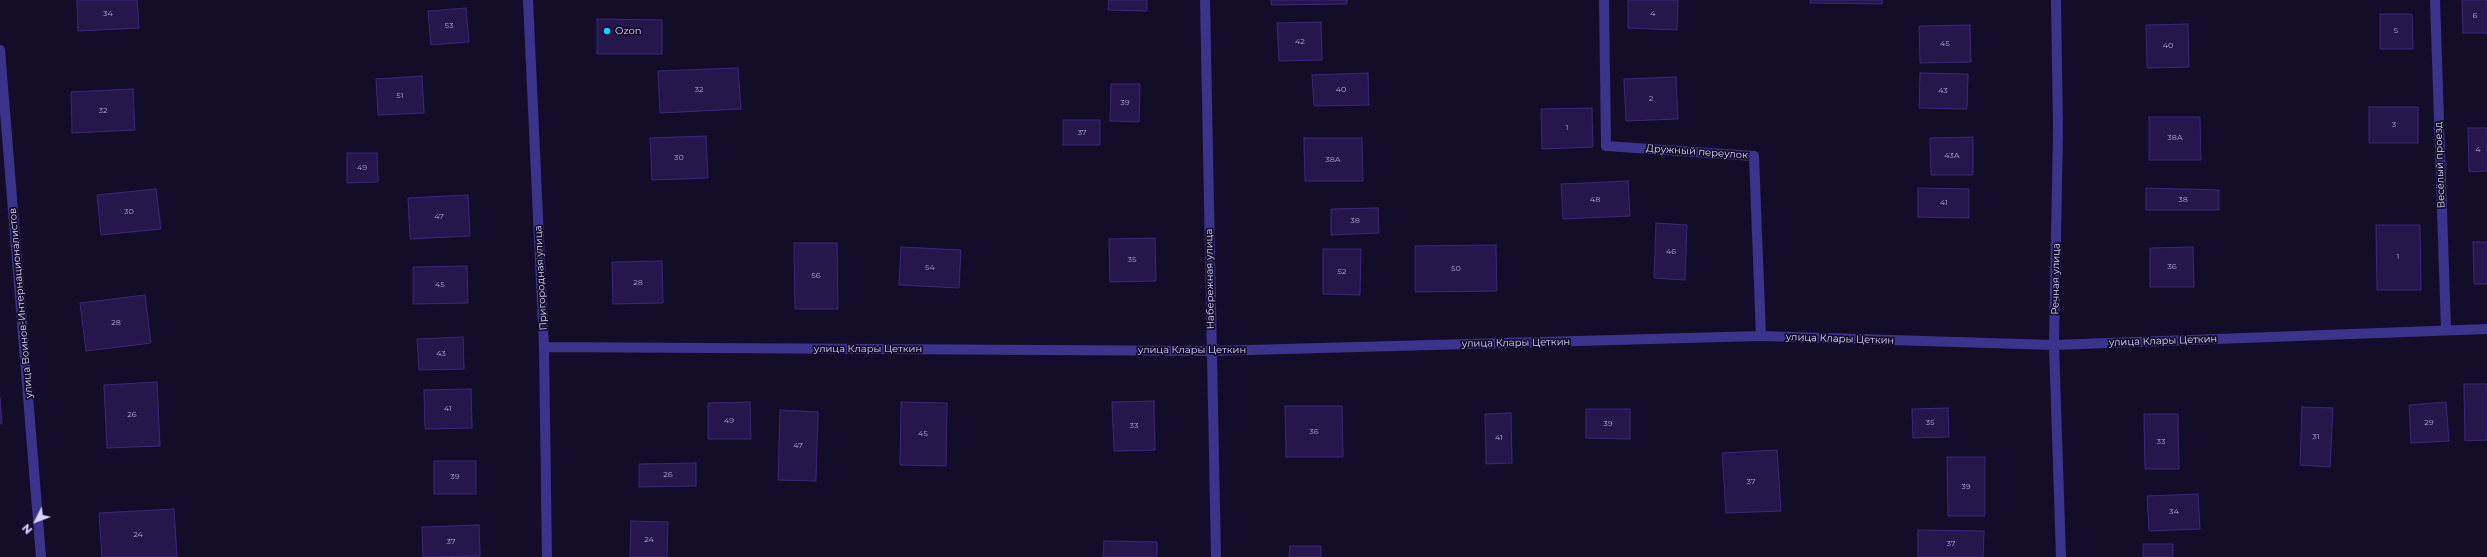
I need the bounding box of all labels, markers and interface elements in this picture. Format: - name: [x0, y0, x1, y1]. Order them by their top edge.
- house number: 34: [103, 9, 113, 19]
- house number: 4: [1650, 9, 1656, 19]
- house number: 6: [2473, 11, 2477, 21]
- house number: 53: [445, 21, 453, 31]
- place label: Ozon: [615, 25, 641, 37]
- marker: Ozon: [602, 26, 612, 36]
- house number: 5: [2394, 26, 2398, 36]
- house number: 42: [1295, 37, 1305, 47]
- house number: 45: [1940, 39, 1950, 49]
- house number: 40: [2163, 41, 2173, 51]
- house number: 32: [694, 85, 704, 95]
- house number: 40: [1336, 85, 1346, 95]
- house number: 43: [1938, 86, 1948, 96]
- house number: 51: [396, 91, 404, 101]
- house number: 2: [1649, 94, 1653, 104]
- house number: 39: [1120, 98, 1130, 108]
- house number: 32: [98, 106, 108, 116]
- house number: 3: [2392, 120, 2396, 130]
- street label: Весёлый проезд: [2432, 121, 2448, 209]
- house number: 1: [1566, 123, 1568, 133]
- house number: 37: [1077, 128, 1087, 138]
- house number: 38А: [2167, 133, 2183, 143]
- street label: Дружный переулок: [1646, 142, 1748, 162]
- house number: 4: [2475, 145, 2481, 155]
- house number: 43А: [1944, 151, 1960, 161]
- house number: 30: [674, 153, 684, 163]
- house number: 38А: [1325, 155, 1341, 165]
- house number: 49: [357, 163, 367, 173]
- house number: 48: [1590, 195, 1600, 205]
- house number: 38: [2178, 195, 2188, 205]
- house number: 41: [1940, 198, 1948, 208]
- street label: улица Воинов-Интернационалистов: [7, 207, 35, 399]
- house number: 30: [124, 207, 134, 217]
- house number: 47: [434, 212, 444, 222]
- house number: 38: [1350, 216, 1360, 226]
- street label: Пригородная улица: [532, 225, 550, 331]
- street label: Набережная улица: [1203, 229, 1217, 329]
- street label: Речная улица: [2049, 243, 2063, 315]
- house number: 46: [1666, 247, 1676, 257]
- house number: 1: [2397, 252, 2399, 262]
- house number: 35: [1128, 255, 1136, 265]
- house number: 36: [2167, 262, 2177, 272]
- house number: 54: [925, 263, 935, 273]
- house number: 50: [1451, 264, 1461, 274]
- house number: 52: [1337, 267, 1347, 277]
- house number: 56: [811, 271, 821, 281]
- house number: 28: [633, 278, 643, 288]
- house number: 45: [435, 280, 445, 290]
- house number: 28: [111, 318, 121, 328]
- street label: улица Клары Цеткин: [1786, 331, 1894, 347]
- street label: улица Клары Цеткин: [2109, 333, 2217, 349]
- street label: улица Клары Цеткин: [1462, 336, 1570, 350]
- street label: улица Клары Цеткин: [814, 343, 922, 355]
- street label: улица Клары Цеткин: [1138, 344, 1246, 356]
- house number: 43: [436, 349, 446, 359]
- house number: 41: [444, 404, 452, 414]
- house number: 26: [127, 410, 137, 420]
- house number: 49: [724, 416, 734, 426]
- house number: 35: [1926, 418, 1934, 428]
- house number: 29: [2424, 418, 2434, 428]
- house number: 39: [1603, 419, 1613, 429]
- house number: 33: [1130, 421, 1138, 431]
- house number: 36: [1309, 427, 1319, 437]
- house number: 45: [918, 429, 928, 439]
- house number: 31: [2312, 432, 2320, 442]
- house number: 41: [1495, 433, 1503, 443]
- house number: 33: [2157, 437, 2165, 447]
- house number: 47: [793, 441, 803, 451]
- house number: 26: [663, 470, 673, 480]
- house number: 39: [450, 472, 460, 482]
- house number: 37: [1746, 477, 1756, 487]
- house number: 39: [1961, 482, 1971, 492]
- north arrow: [16, 501, 56, 541]
- house number: 34: [2169, 507, 2179, 517]
- text: N: [19, 521, 35, 537]
- house number: 24: [133, 530, 143, 540]
- house number: 24: [644, 535, 654, 545]
- house number: 37: [446, 537, 456, 547]
- house number: 37: [1946, 539, 1956, 549]

